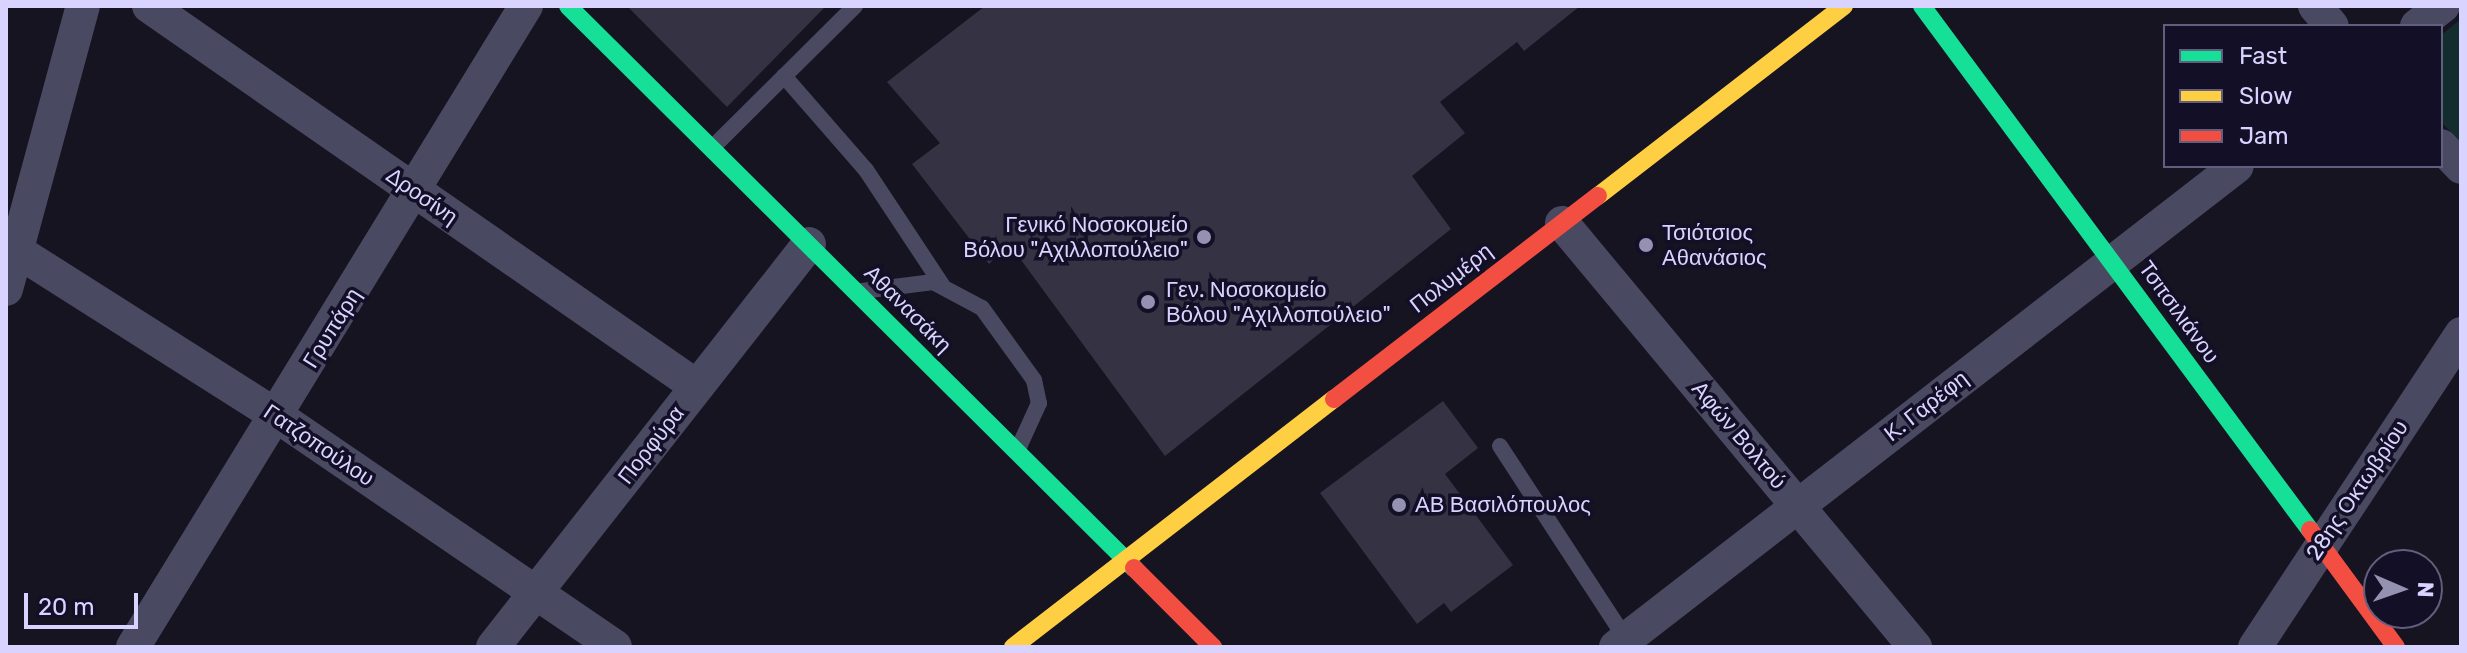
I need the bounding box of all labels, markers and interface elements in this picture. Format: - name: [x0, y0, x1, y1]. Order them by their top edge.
- legend: [2163, 24, 2443, 168]
- text: Fast: [2239, 42, 2287, 70]
- text: Slow: [2239, 82, 2292, 110]
- text: Jam: [2239, 122, 2289, 150]
- street label: Δροσίνη: [381, 162, 463, 230]
- place label: Γενικό Νοσοκομείο Βόλου "Αχιλλοπούλειο": [963, 211, 1188, 262]
- place label: Τσιότσιος Αθανάσιος: [1662, 219, 1767, 270]
- marker: Γενικό Νοσοκομείο Βόλου "Αχιλλοπούλειο": [1195, 228, 1213, 246]
- marker: Τσιότσιος Αθανάσιος: [1637, 236, 1655, 254]
- street label: Πολυμέρη: [1404, 238, 1498, 318]
- street label: Τσιτσιλιάνου: [2133, 256, 2225, 368]
- street label: Αθανασάκη: [859, 260, 957, 358]
- place label: Γεν. Νοσοκομείο Βόλου "Αχιλλοπούλειο": [1166, 276, 1391, 328]
- street label: Γρυπάρη: [297, 283, 367, 373]
- marker: Γεν. Νοσοκομείο Βόλου "Αχιλλοπούλειο": [1137, 291, 1159, 313]
- street label: Κ. Γαρέφη: [1879, 365, 1973, 447]
- street label: Αφών Βολτού: [1686, 376, 1792, 494]
- street label: Γατζοπούλου: [259, 398, 379, 492]
- street label: Πορφύρα: [612, 401, 690, 489]
- street label: 28ης Οκτωβρίου: [2300, 415, 2414, 565]
- place label: ΑΒ Βασιλόπουλος: [1415, 492, 1591, 518]
- marker: ΑΒ Βασιλόπουλος: [1390, 496, 1408, 514]
- north arrow: [2363, 549, 2443, 629]
- scale bar: [28, 577, 142, 627]
- text: N: [2412, 581, 2439, 598]
- text: 20 m: [38, 593, 95, 621]

